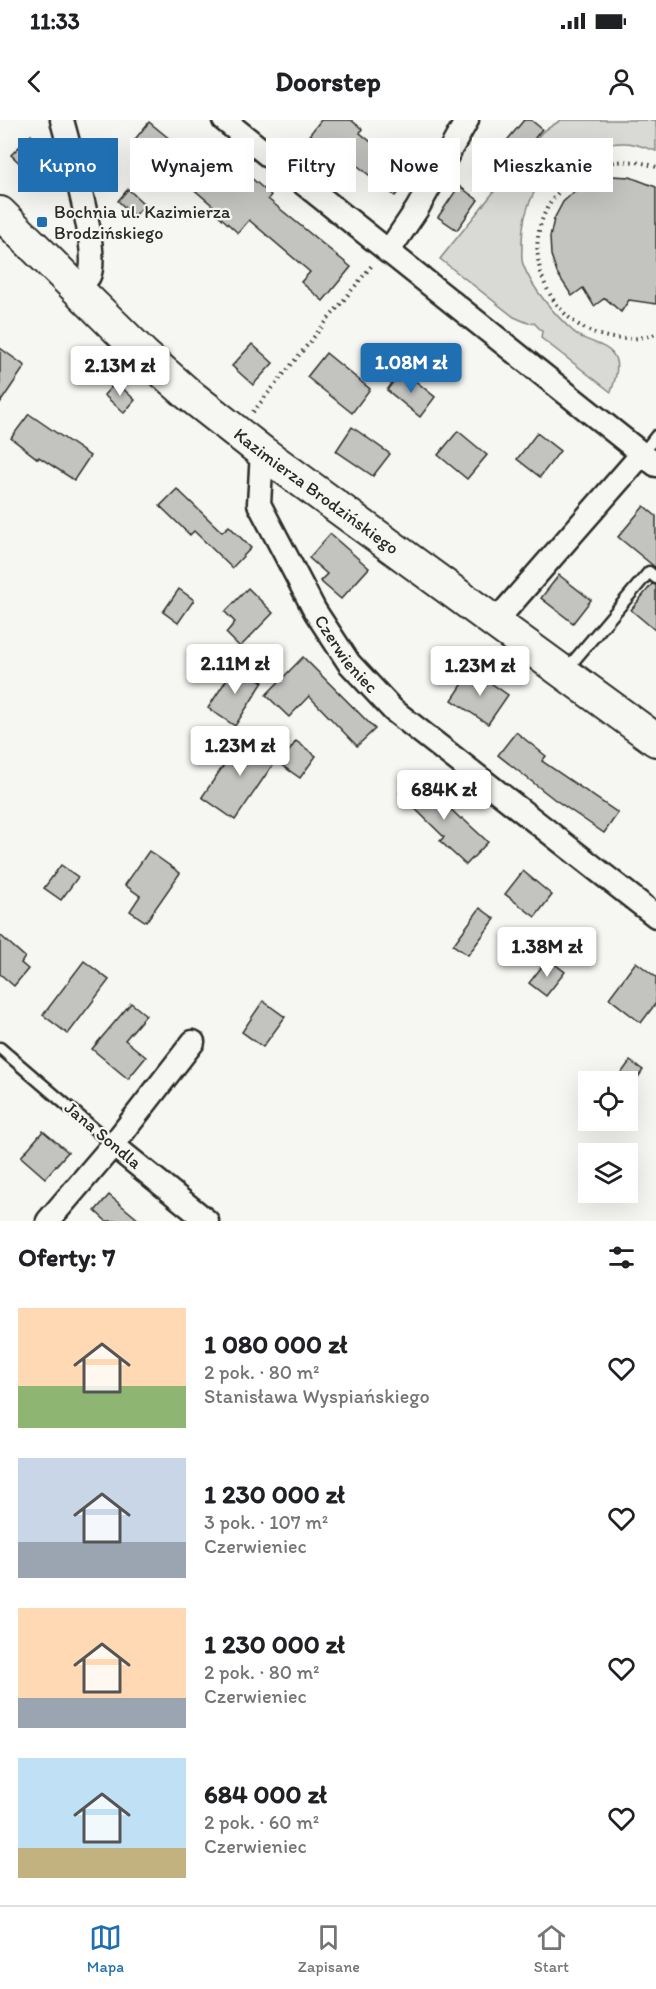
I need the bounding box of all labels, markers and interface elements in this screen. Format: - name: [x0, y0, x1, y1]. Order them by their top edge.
- text: 11:33: [30, 8, 80, 35]
- icon: back: [18, 65, 51, 98]
- text: Doorstep: [275, 65, 381, 98]
- icon: person: [605, 65, 638, 98]
- chip: Kupno: [18, 138, 118, 192]
- chip: Wynajem: [130, 138, 254, 192]
- chip: Filtry: [266, 138, 356, 192]
- chip: Nowe: [368, 138, 460, 192]
- chip: Mieszkanie: [472, 138, 613, 192]
- place label: Bochnia ul. Kazimierza Brodzińskiego: [54, 201, 231, 244]
- marker: Bochnia ul. Kazimierza Brodzińskiego: [35, 215, 49, 229]
- pin: 1.08M zł: [349, 343, 473, 394]
- pin: 2.13M zł: [58, 346, 182, 397]
- text: 1.08M zł: [375, 350, 447, 374]
- text: 2.13M zł: [85, 353, 155, 377]
- street label: Kazimierza Brodzińskiego: [229, 423, 403, 559]
- street label: Czerwieniec: [310, 611, 382, 698]
- pin: 2.11M zł: [173, 644, 297, 695]
- pin: 1.23M zł: [418, 646, 542, 697]
- text: 2.11M zł: [200, 651, 270, 675]
- text: 1.23M zł: [445, 653, 515, 677]
- pin: 1.23M zł: [178, 726, 302, 777]
- text: 1.23M zł: [205, 733, 275, 757]
- pin: 684K zł: [389, 770, 499, 821]
- text: 684K zł: [411, 777, 477, 801]
- pin: 1.38M zł: [485, 927, 609, 978]
- text: 1.38M zł: [511, 934, 583, 958]
- map controls: [578, 1071, 638, 1203]
- button: locate: [578, 1071, 638, 1131]
- street label: Jana Sondla: [60, 1096, 147, 1174]
- button: layers: [578, 1143, 638, 1203]
- text: Oferty: 7: [18, 1241, 115, 1273]
- icon: filters: [605, 1241, 638, 1274]
- text: 1 080 000 zł: [204, 1328, 347, 1360]
- icon: home: [66, 1332, 138, 1404]
- icon: heart: [605, 1352, 638, 1385]
- text: 2 pok. · 80 m²: [204, 1360, 320, 1384]
- text: Stanisława Wyspiańskiego: [204, 1384, 430, 1408]
- text: 1 230 000 zł: [204, 1478, 345, 1510]
- icon: home: [66, 1482, 138, 1554]
- icon: heart: [605, 1502, 638, 1535]
- text: 3 pok. · 107 m²: [204, 1510, 328, 1534]
- text: Czerwieniec: [204, 1534, 307, 1558]
- text: 1 230 000 zł: [204, 1628, 345, 1660]
- icon: home: [66, 1632, 138, 1704]
- icon: heart: [605, 1652, 638, 1685]
- text: 2 pok. · 80 m²: [204, 1660, 320, 1684]
- text: Czerwieniec: [204, 1684, 307, 1708]
- text: 684 000 zł: [204, 1778, 327, 1810]
- icon: home: [66, 1782, 138, 1854]
- icon: heart: [605, 1802, 638, 1835]
- text: 2 pok. · 60 m²: [204, 1810, 319, 1834]
- text: Czerwieniec: [204, 1834, 307, 1858]
- tab: Mapa: [87, 1921, 124, 1976]
- tab: Zapisane: [298, 1921, 360, 1976]
- tab: Start: [534, 1921, 569, 1976]

